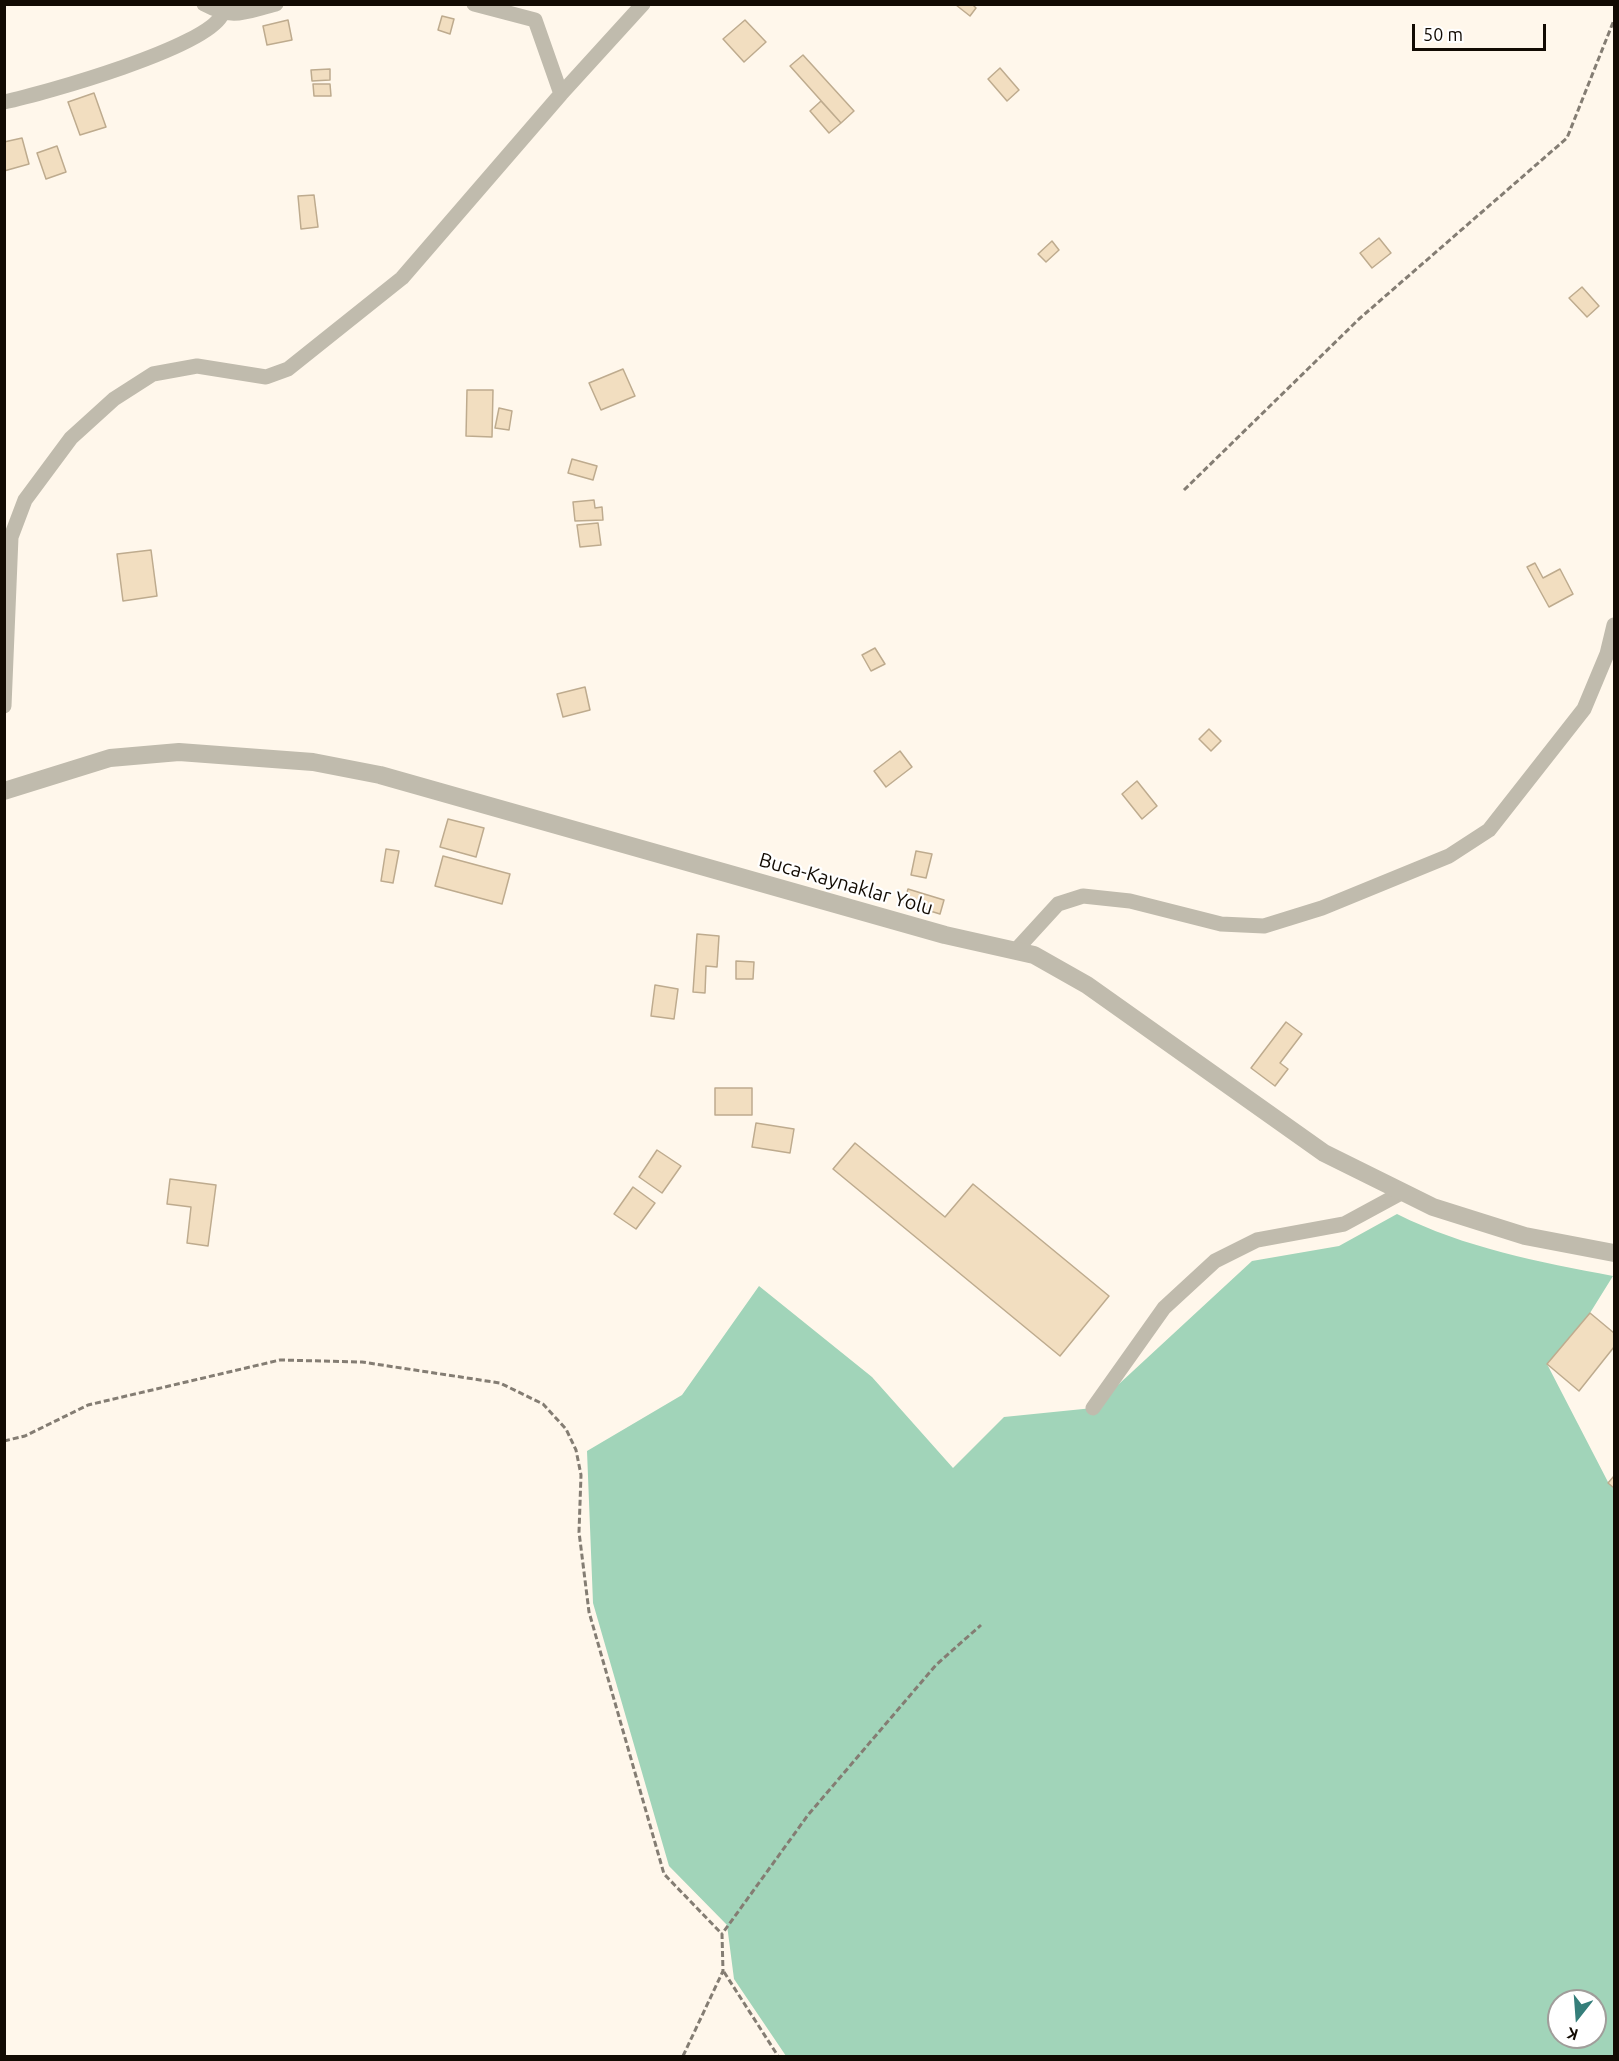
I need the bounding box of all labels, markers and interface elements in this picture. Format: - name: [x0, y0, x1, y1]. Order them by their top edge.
- scale bar: [1415, 12, 1548, 50]
- text: 50 m: [1423, 24, 1463, 44]
- street label: Buca-Kaynaklar Yolu: [756, 848, 936, 920]
- north arrow: [1547, 1989, 1607, 2049]
- text: K: [1565, 2024, 1580, 2044]

